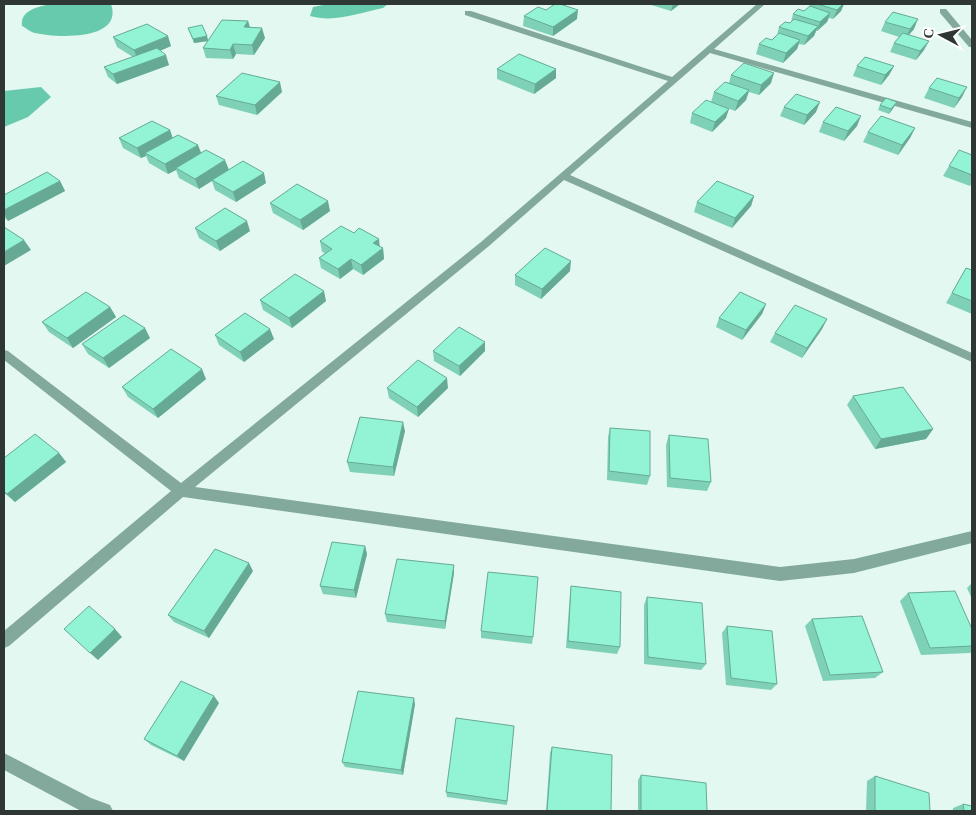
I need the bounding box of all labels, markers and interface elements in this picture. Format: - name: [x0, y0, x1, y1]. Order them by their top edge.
- north arrow: [916, 10, 966, 60]
- text: С: [921, 28, 937, 39]

